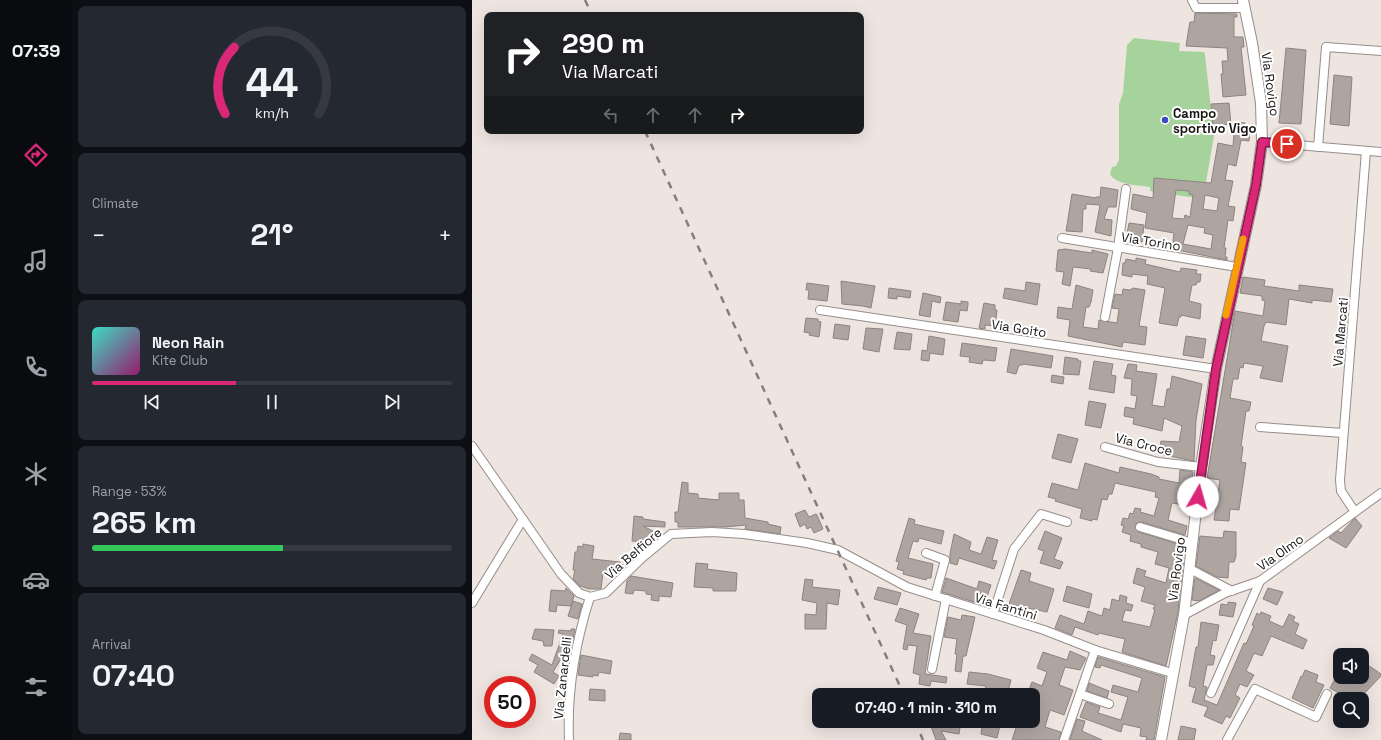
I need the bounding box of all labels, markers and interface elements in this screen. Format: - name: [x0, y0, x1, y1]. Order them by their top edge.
- text: 290 m: [562, 25, 645, 61]
- icon: right: [496, 28, 548, 80]
- text: 07:39: [12, 39, 60, 62]
- street label: Via Rovigo: [1258, 51, 1283, 117]
- text: 44: [246, 56, 298, 109]
- text: Via Marcati: [562, 60, 658, 83]
- text: km/h: [255, 104, 289, 122]
- icon: left: [600, 104, 622, 126]
- icon: ahead: [642, 104, 664, 126]
- icon: ahead: [684, 104, 706, 126]
- icon: right: [726, 104, 748, 126]
- place label: Campo sportivo Vigo: [1173, 105, 1256, 137]
- marker: Campo sportivo Vigo: [1160, 115, 1170, 125]
- pin: [1270, 127, 1304, 161]
- icon: arrive: [1276, 133, 1298, 155]
- icon: directions: [22, 141, 50, 169]
- text: Climate: [92, 195, 138, 212]
- text: 21°: [250, 215, 294, 254]
- text: −: [92, 221, 106, 249]
- text: +: [438, 221, 452, 249]
- street label: Via Torino: [1120, 228, 1182, 255]
- icon: music: [22, 247, 50, 275]
- street label: Via Marcati: [1329, 297, 1352, 367]
- street label: Via Goito: [990, 316, 1048, 341]
- text: Neon Rain: [152, 333, 224, 352]
- text: Kite Club: [152, 352, 208, 369]
- icon: phone: [22, 353, 50, 381]
- icon: previous: [141, 391, 163, 413]
- icon: pause: [261, 391, 283, 413]
- icon: next: [381, 391, 403, 413]
- street label: Via Croce: [1113, 429, 1174, 460]
- icon: climate: [22, 460, 50, 488]
- position arrow: [1177, 476, 1219, 518]
- text: Range · 53%: [92, 483, 166, 500]
- text: 265 km: [92, 503, 197, 542]
- street label: Via Belfiore: [601, 524, 666, 583]
- street label: Via Olmo: [1254, 530, 1307, 575]
- street label: Via Rovigo: [1164, 536, 1189, 602]
- icon: car: [22, 566, 50, 594]
- street label: Via Fantini: [972, 589, 1039, 624]
- text: Arrival: [92, 636, 131, 653]
- street label: Via Zanardelli: [550, 636, 575, 720]
- map controls: [1333, 648, 1369, 728]
- button: sound: [1333, 648, 1369, 684]
- text: 07:40: [92, 656, 175, 695]
- icon: filters: [22, 673, 50, 701]
- speed limit sign: 50: [484, 676, 536, 728]
- button: search: [1333, 692, 1369, 728]
- text: 07:40 · 1 min · 310 m: [855, 698, 997, 717]

